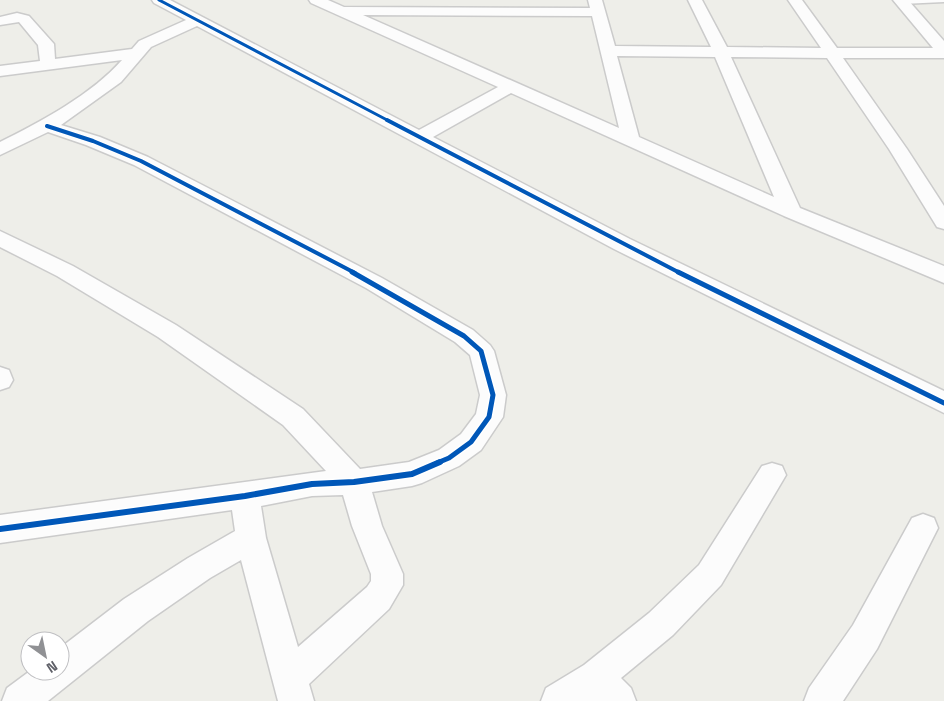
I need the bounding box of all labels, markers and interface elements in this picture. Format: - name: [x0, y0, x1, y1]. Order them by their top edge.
- north arrow: [20, 631, 70, 681]
- text: N: [43, 657, 61, 677]

